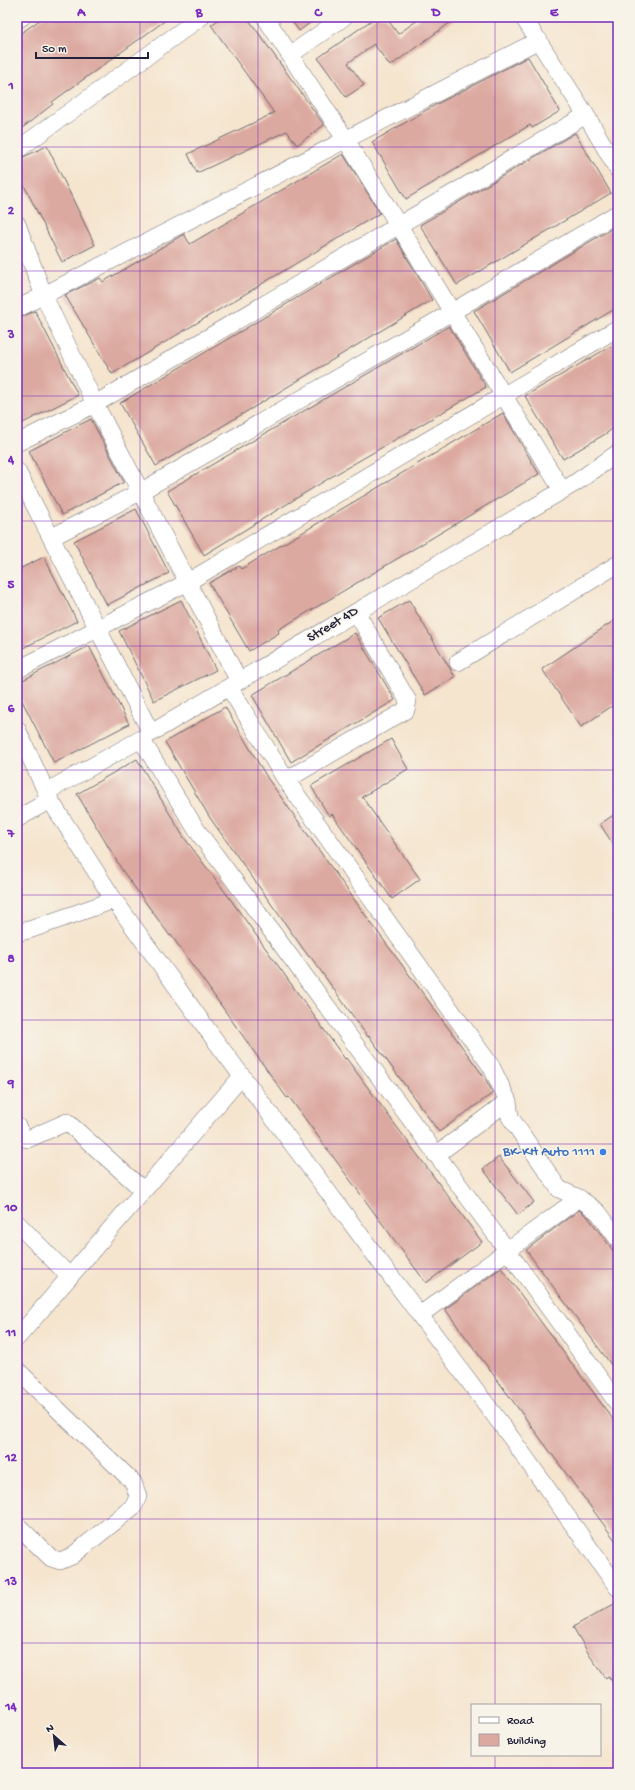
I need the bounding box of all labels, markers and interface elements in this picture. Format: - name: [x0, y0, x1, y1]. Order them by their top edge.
- text: A: [76, 6, 86, 21]
- text: B: [195, 6, 204, 21]
- text: C: [313, 6, 323, 21]
- text: D: [431, 6, 441, 21]
- text: E: [550, 6, 559, 21]
- scale bar: [36, 34, 148, 60]
- text: 50 m: [42, 43, 67, 57]
- text: 1: [7, 79, 14, 94]
- text: 2: [8, 204, 15, 219]
- text: 3: [7, 328, 15, 343]
- text: 4: [7, 453, 15, 468]
- text: 5: [8, 578, 15, 593]
- street label: Street 4D: [304, 603, 362, 647]
- text: 6: [8, 702, 15, 717]
- text: 7: [7, 827, 16, 842]
- text: 8: [7, 952, 15, 967]
- text: 9: [7, 1077, 15, 1092]
- place label: BK-KH Auto 1111: [502, 1144, 595, 1161]
- marker: BK-KH Auto 1111: [598, 1147, 608, 1157]
- text: 10: [4, 1201, 18, 1216]
- text: 11: [5, 1326, 16, 1341]
- text: 12: [4, 1451, 17, 1466]
- text: 13: [4, 1575, 17, 1590]
- text: 14: [4, 1700, 18, 1715]
- legend: [471, 1704, 601, 1756]
- text: Road: [507, 1715, 534, 1729]
- north arrow: [34, 1716, 74, 1756]
- text: N: [44, 1722, 56, 1736]
- text: Building: [506, 1735, 546, 1749]

